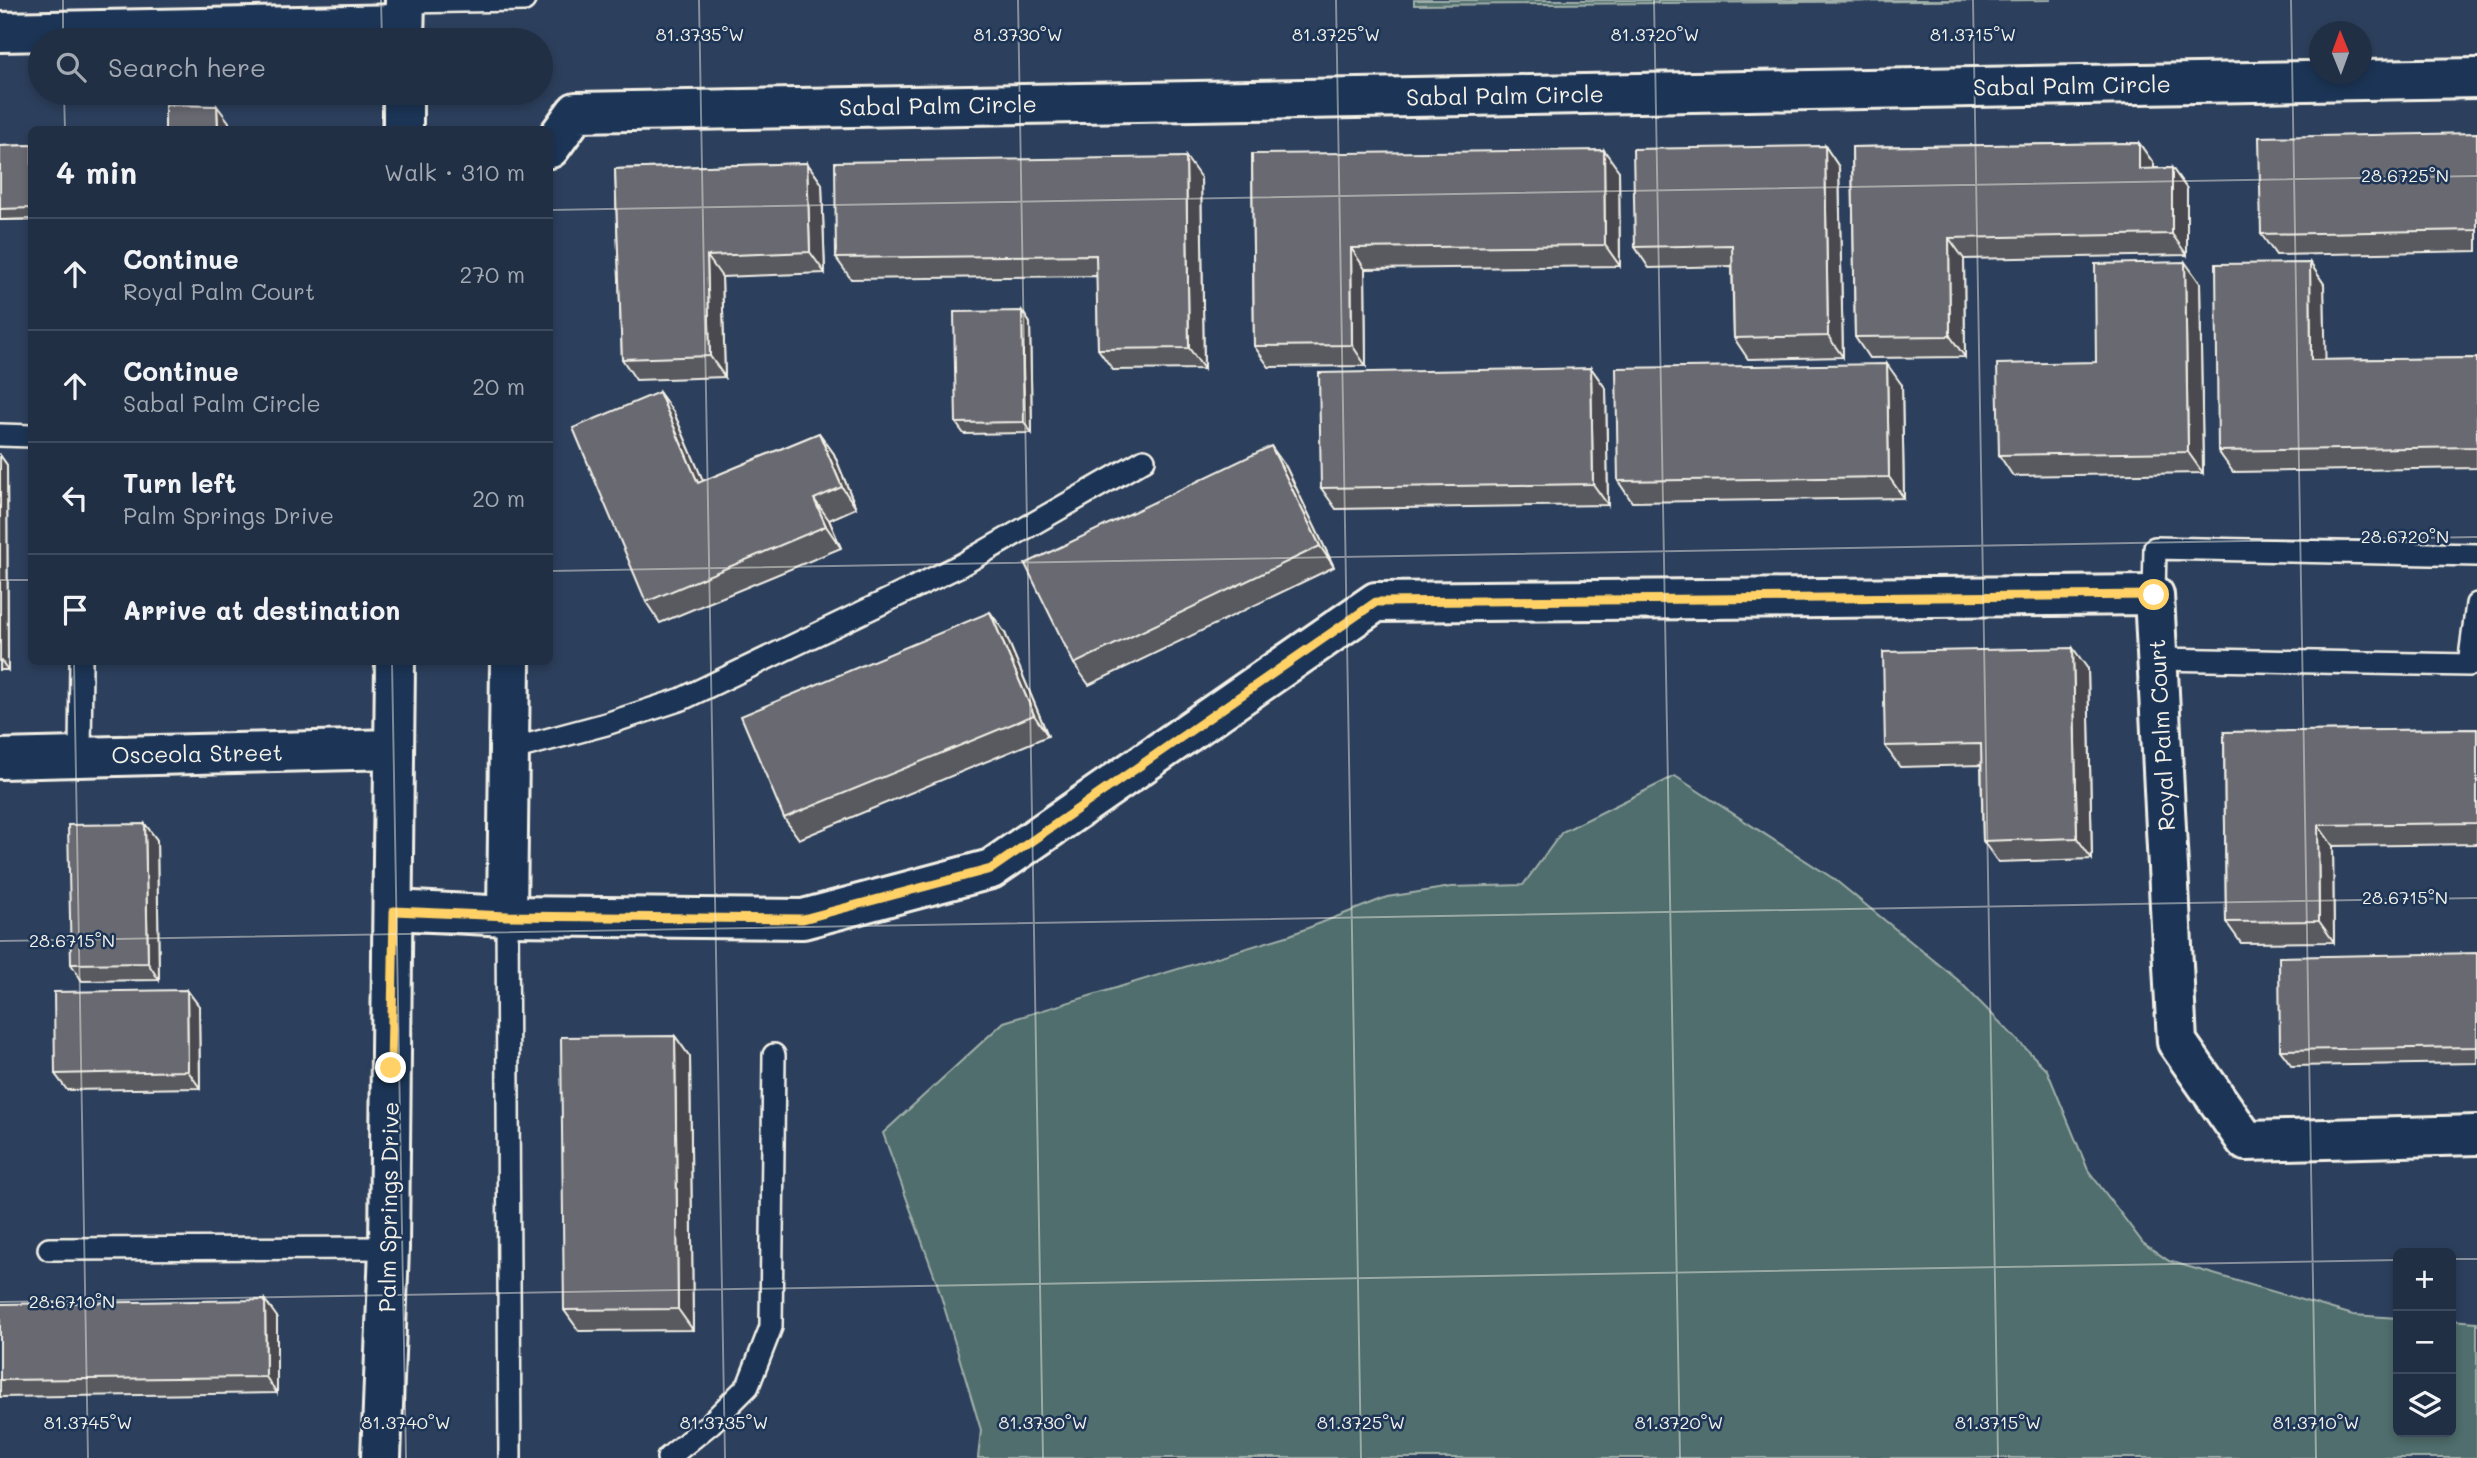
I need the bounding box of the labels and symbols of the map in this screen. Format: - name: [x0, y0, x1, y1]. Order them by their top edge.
- north arrow: [2309, 21, 2372, 84]
- text: 81.3735°W: [656, 22, 744, 46]
- text: 81.3730°W: [973, 22, 1063, 46]
- text: 81.3725°W: [1292, 22, 1380, 46]
- text: 81.3720°W: [1611, 22, 1699, 46]
- text: 81.3715°W: [1930, 22, 2016, 46]
- street label: Sabal Palm Circle: [1973, 68, 2171, 102]
- street label: Sabal Palm Circle: [1406, 78, 1604, 112]
- street label: Sabal Palm Circle: [839, 88, 1037, 122]
- text: 28.6725°N: [2361, 163, 2449, 187]
- text: 28.6720°N: [2361, 524, 2449, 548]
- route start: [2138, 579, 2169, 610]
- street label: Royal Palm Court: [2141, 638, 2181, 832]
- street label: Osceola Street: [111, 737, 283, 769]
- text: 28.6715°N: [2362, 885, 2448, 909]
- text: 28.6715°N: [29, 928, 115, 952]
- route end: [375, 1052, 406, 1083]
- street label: Palm Springs Drive: [371, 1101, 405, 1313]
- text: 28.6710°N: [29, 1289, 115, 1313]
- text: 81.3745°W: [44, 1410, 132, 1434]
- text: 81.3740°W: [361, 1410, 451, 1434]
- text: 81.3735°W: [680, 1410, 768, 1434]
- text: 81.3730°W: [998, 1410, 1088, 1434]
- text: 81.3725°W: [1317, 1410, 1405, 1434]
- text: 81.3720°W: [1635, 1410, 1723, 1434]
- text: 81.3715°W: [1955, 1410, 2041, 1434]
- text: 81.3710°W: [2273, 1410, 2359, 1434]

